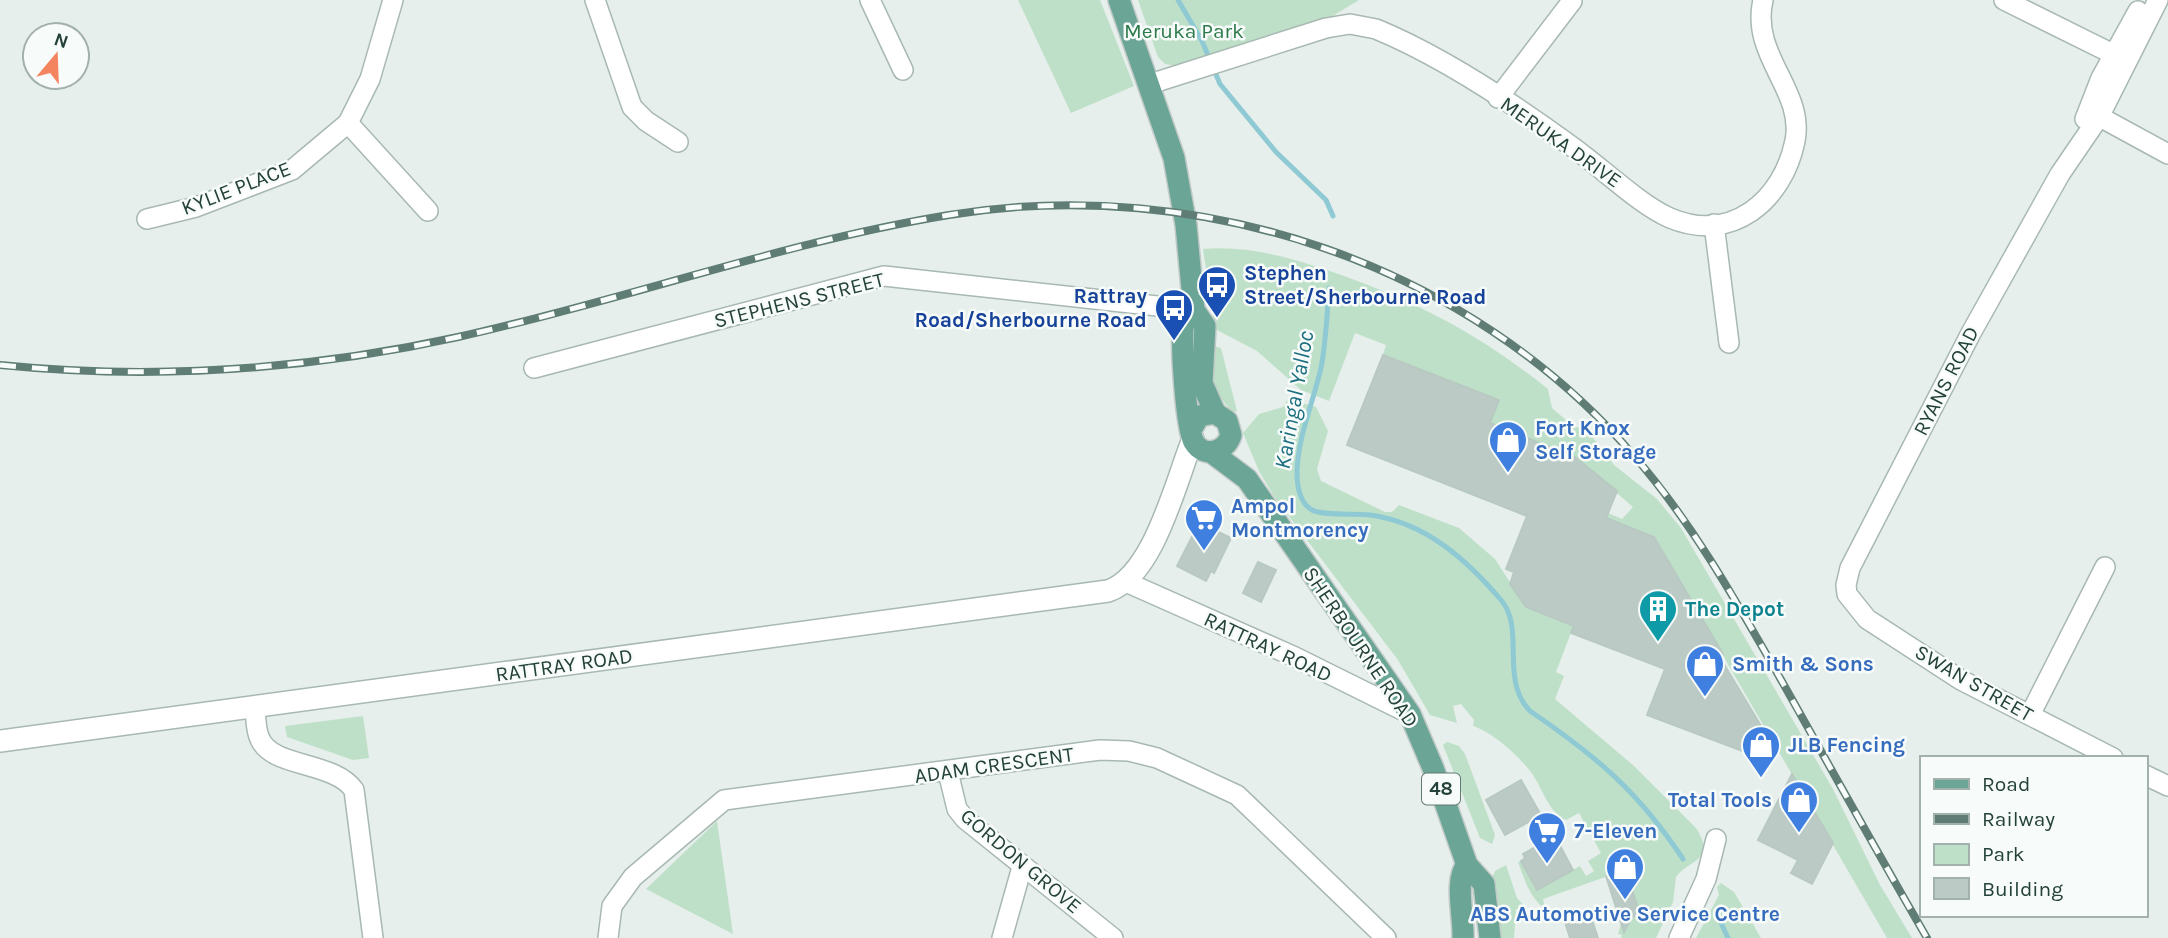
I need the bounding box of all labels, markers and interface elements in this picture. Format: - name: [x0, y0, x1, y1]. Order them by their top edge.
- park label: Meruka Park: [1124, 19, 1244, 43]
- north arrow: [21, 21, 91, 91]
- text: N: [51, 28, 71, 53]
- street label: MERUKA DRIVE: [1496, 91, 1626, 193]
- street label: KYLIE PLACE: [178, 156, 294, 220]
- place label: Stephen Street/Sherbourne Road: [1244, 261, 1487, 309]
- bus stop icon: Stephen Street/Sherbourne Road: [1196, 264, 1238, 319]
- street label: STEPHENS STREET: [711, 267, 887, 333]
- place label: Rattray Road/Sherbourne Road: [914, 284, 1147, 332]
- bus stop icon: Rattray Road/Sherbourne Road: [1153, 287, 1195, 342]
- street label: RYANS ROAD: [1908, 322, 1984, 440]
- water label: Karingal Yalloc: [1269, 328, 1320, 471]
- place label: Fort Knox Self Storage: [1535, 416, 1656, 464]
- shop icon: Fort Knox Self Storage: [1487, 419, 1529, 474]
- place label: Ampol Montmorency: [1231, 494, 1369, 542]
- supermarket icon: Ampol Montmorency: [1183, 497, 1225, 552]
- street label: SHERBOURNE ROAD: [1298, 562, 1424, 732]
- building icon: The Depot: [1637, 588, 1679, 643]
- place label: The Depot: [1685, 597, 1784, 621]
- street label: RATTRAY ROAD: [1200, 607, 1336, 687]
- street label: SWAN STREET: [1911, 640, 2038, 727]
- street label: RATTRAY ROAD: [494, 643, 634, 687]
- shop icon: Smith & Sons: [1684, 643, 1726, 698]
- place label: Smith & Sons: [1732, 652, 1874, 676]
- shop icon: JLB Fencing: [1740, 724, 1782, 779]
- place label: JLB Fencing: [1788, 733, 1905, 757]
- street label: ADAM CRESCENT: [913, 742, 1076, 788]
- legend: [1920, 756, 2147, 917]
- text: Road: [1982, 772, 2030, 796]
- road number: 48: [1422, 774, 1460, 804]
- shop icon: Total Tools: [1778, 779, 1820, 834]
- place label: Total Tools: [1668, 788, 1772, 812]
- street label: GORDON GROVE: [956, 804, 1086, 918]
- text: Railway: [1982, 807, 2055, 831]
- supermarket icon: 7-Eleven: [1526, 810, 1568, 865]
- place label: 7-Eleven: [1574, 819, 1657, 843]
- text: Park: [1982, 842, 2025, 866]
- shop icon: ABS Automotive Service Centre: [1604, 846, 1646, 901]
- text: Building: [1982, 877, 2063, 901]
- place label: ABS Automotive Service Centre: [1470, 902, 1780, 926]

